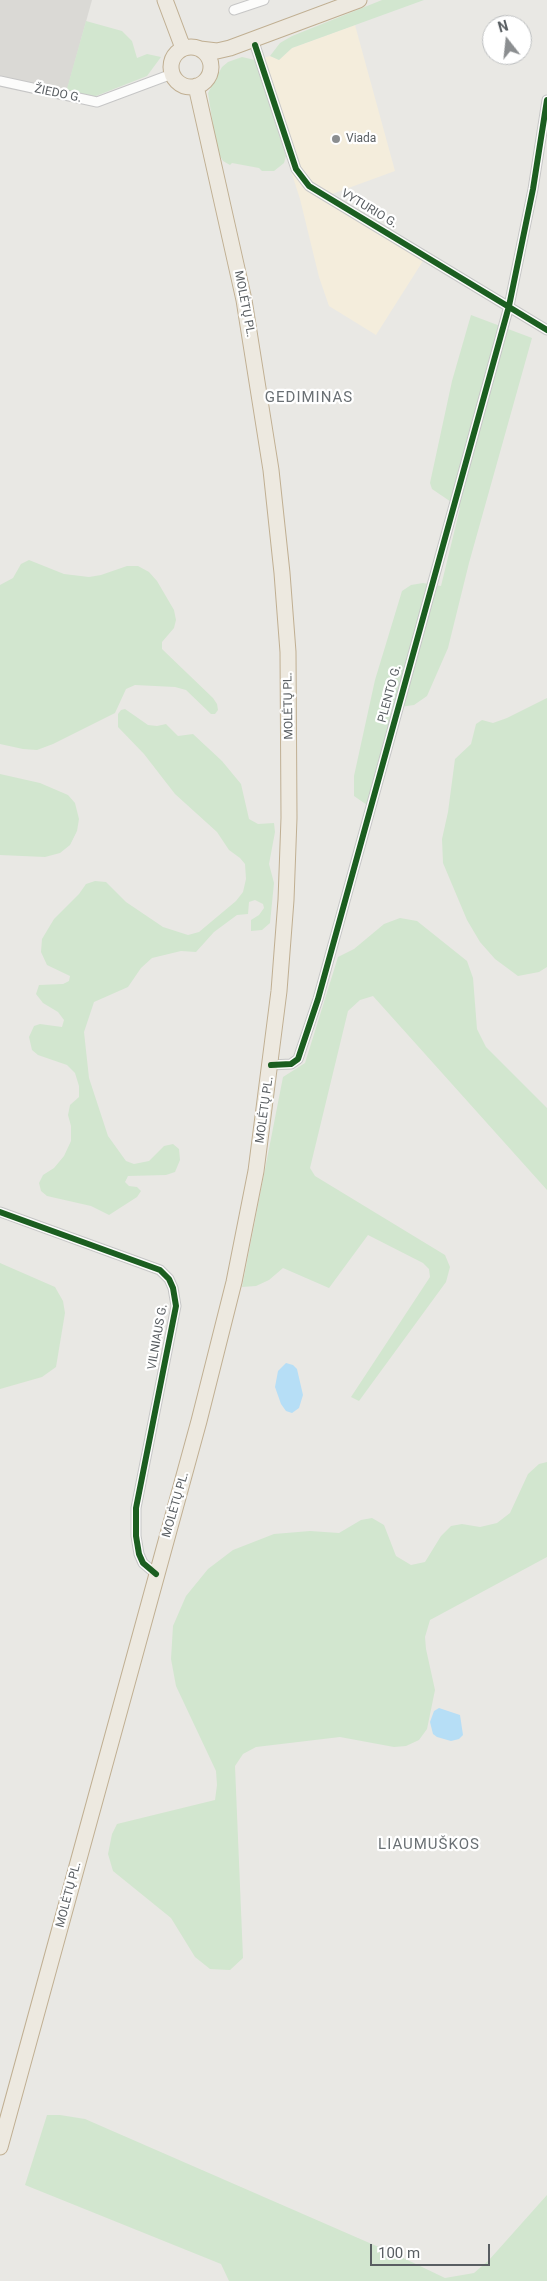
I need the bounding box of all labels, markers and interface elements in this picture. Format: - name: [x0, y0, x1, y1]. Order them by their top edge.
- north arrow: [482, 15, 532, 65]
- text: N: [496, 17, 510, 36]
- street label: ŽIEDO G.: [33, 82, 83, 106]
- place label: Viada: [346, 132, 376, 146]
- marker: Viada: [330, 133, 342, 145]
- street label: VYTURIO G.: [338, 187, 400, 231]
- street label: MOLĖTŲ PL.: [231, 270, 257, 338]
- district label: GEDIMINAS: [264, 389, 354, 407]
- street label: PLENTO G.: [375, 664, 405, 724]
- street label: MOLĖTŲ PL.: [281, 672, 297, 740]
- street label: MOLĖTŲ PL.: [253, 1076, 277, 1144]
- street label: VILNIAUS G.: [145, 1303, 171, 1371]
- street label: MOLĖTŲ PL.: [160, 1471, 192, 1539]
- district label: LIAUMUŠKOS: [377, 1836, 481, 1854]
- street label: MOLĖTŲ PL.: [53, 1861, 85, 1929]
- scale bar: [372, 2234, 492, 2266]
- text: 100 m: [378, 2244, 420, 2262]

